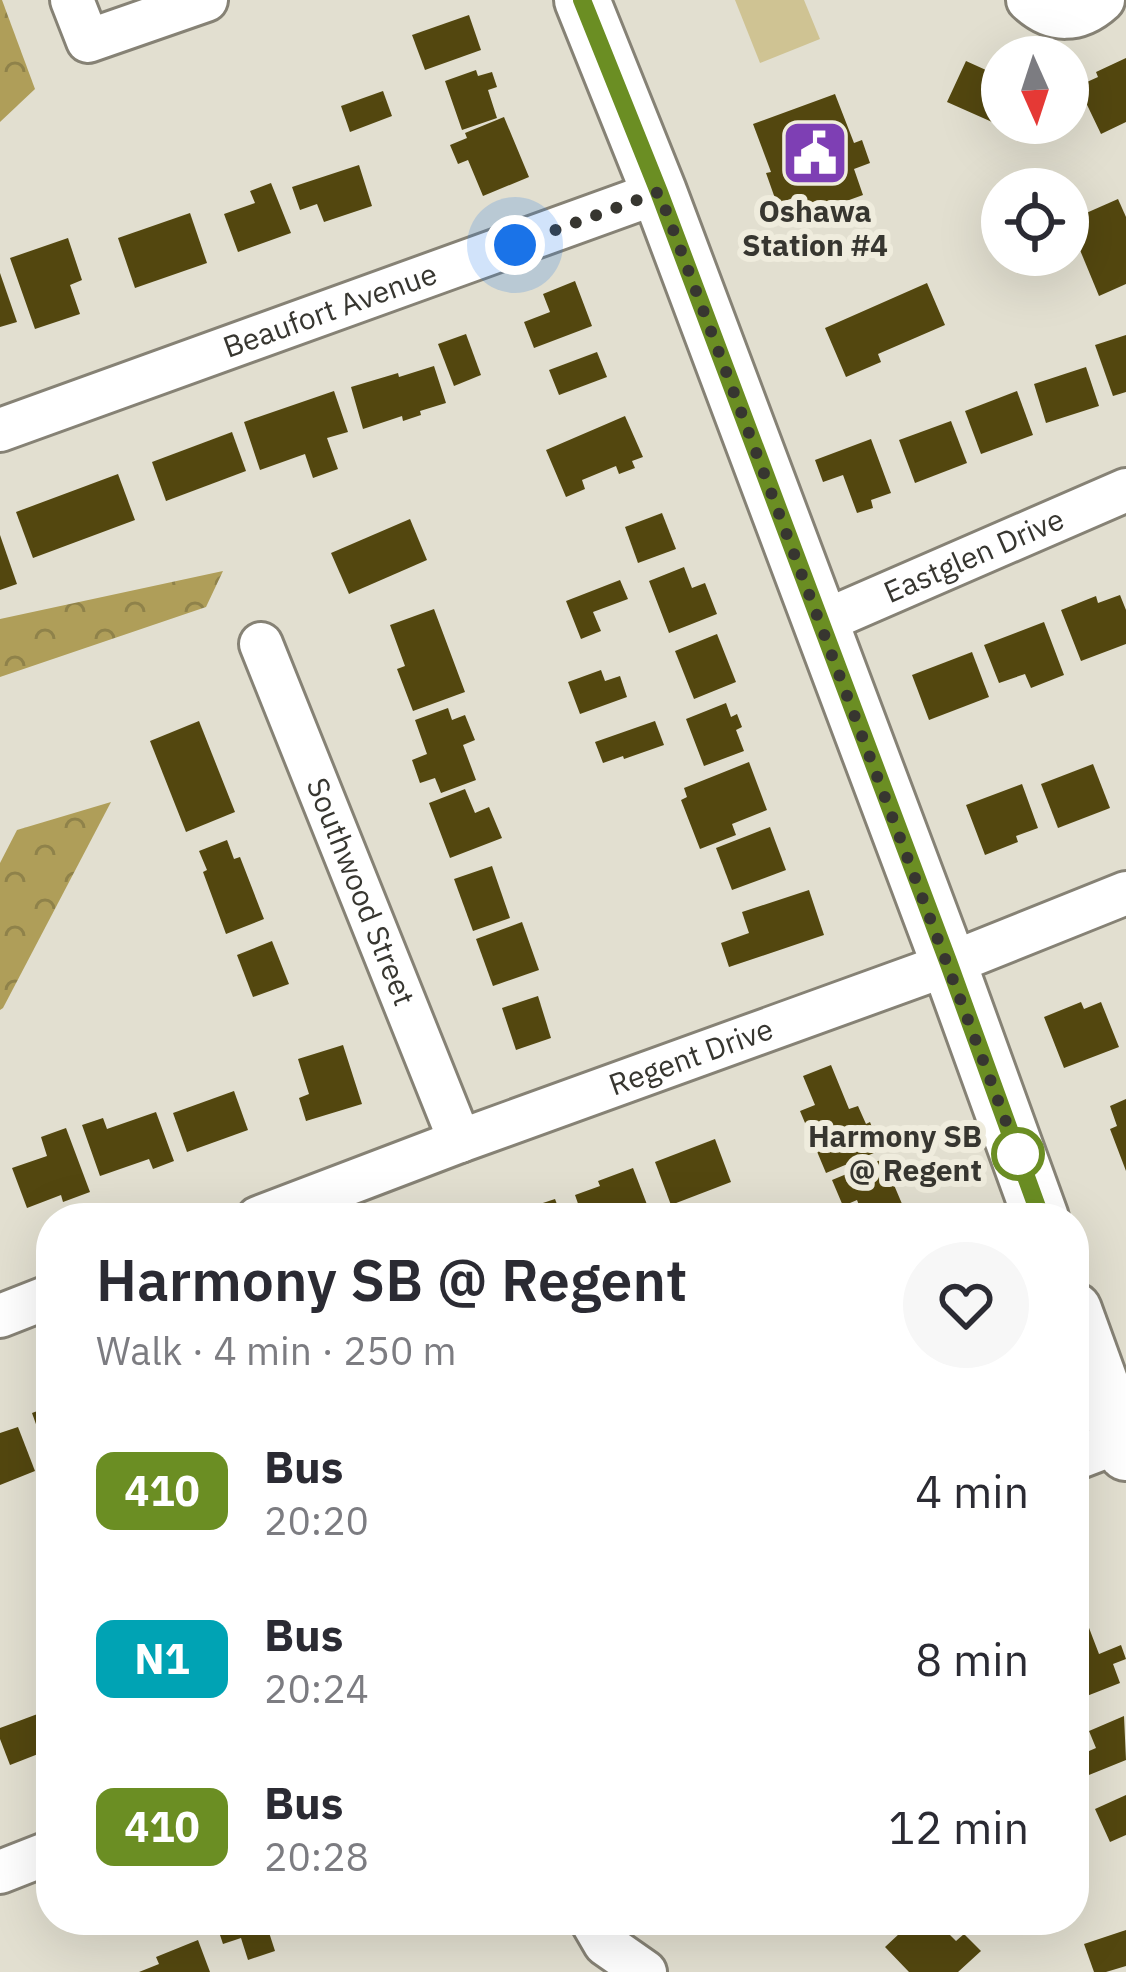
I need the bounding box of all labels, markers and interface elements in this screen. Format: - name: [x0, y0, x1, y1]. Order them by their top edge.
- north arrow: [981, 36, 1089, 144]
- map controls: [981, 36, 1089, 276]
- public building icon: Oshawa Station #4: [780, 118, 850, 188]
- button: locate: [981, 168, 1089, 276]
- place label: Oshawa Station #4: [742, 191, 888, 264]
- your location: [485, 215, 545, 275]
- street label: Beaufort Avenue: [217, 253, 442, 366]
- street label: Eastglen Drive: [877, 498, 1070, 611]
- street label: Southwood Street: [299, 772, 425, 1011]
- street label: Regent Drive: [603, 1008, 778, 1103]
- place label: Harmony SB @ Regent: [808, 1116, 982, 1189]
- marker: Harmony SB @ Regent: [993, 1129, 1043, 1179]
- button: heart: [903, 1242, 1029, 1368]
- text: Harmony SB @ Regent: [96, 1243, 687, 1317]
- text: Walk · 4 min · 250 m: [96, 1325, 457, 1376]
- text: Bus: [264, 1437, 344, 1495]
- text: 4 min: [915, 1462, 1029, 1520]
- text: 410: [124, 1463, 200, 1518]
- text: 20:20: [264, 1495, 369, 1546]
- text: Bus: [264, 1605, 344, 1663]
- text: 8 min: [915, 1630, 1029, 1688]
- text: N1: [134, 1631, 190, 1686]
- text: 20:24: [264, 1663, 369, 1714]
- text: Bus: [264, 1773, 344, 1831]
- text: 12 min: [888, 1798, 1029, 1856]
- text: 410: [124, 1799, 200, 1854]
- text: 20:28: [264, 1831, 369, 1882]

